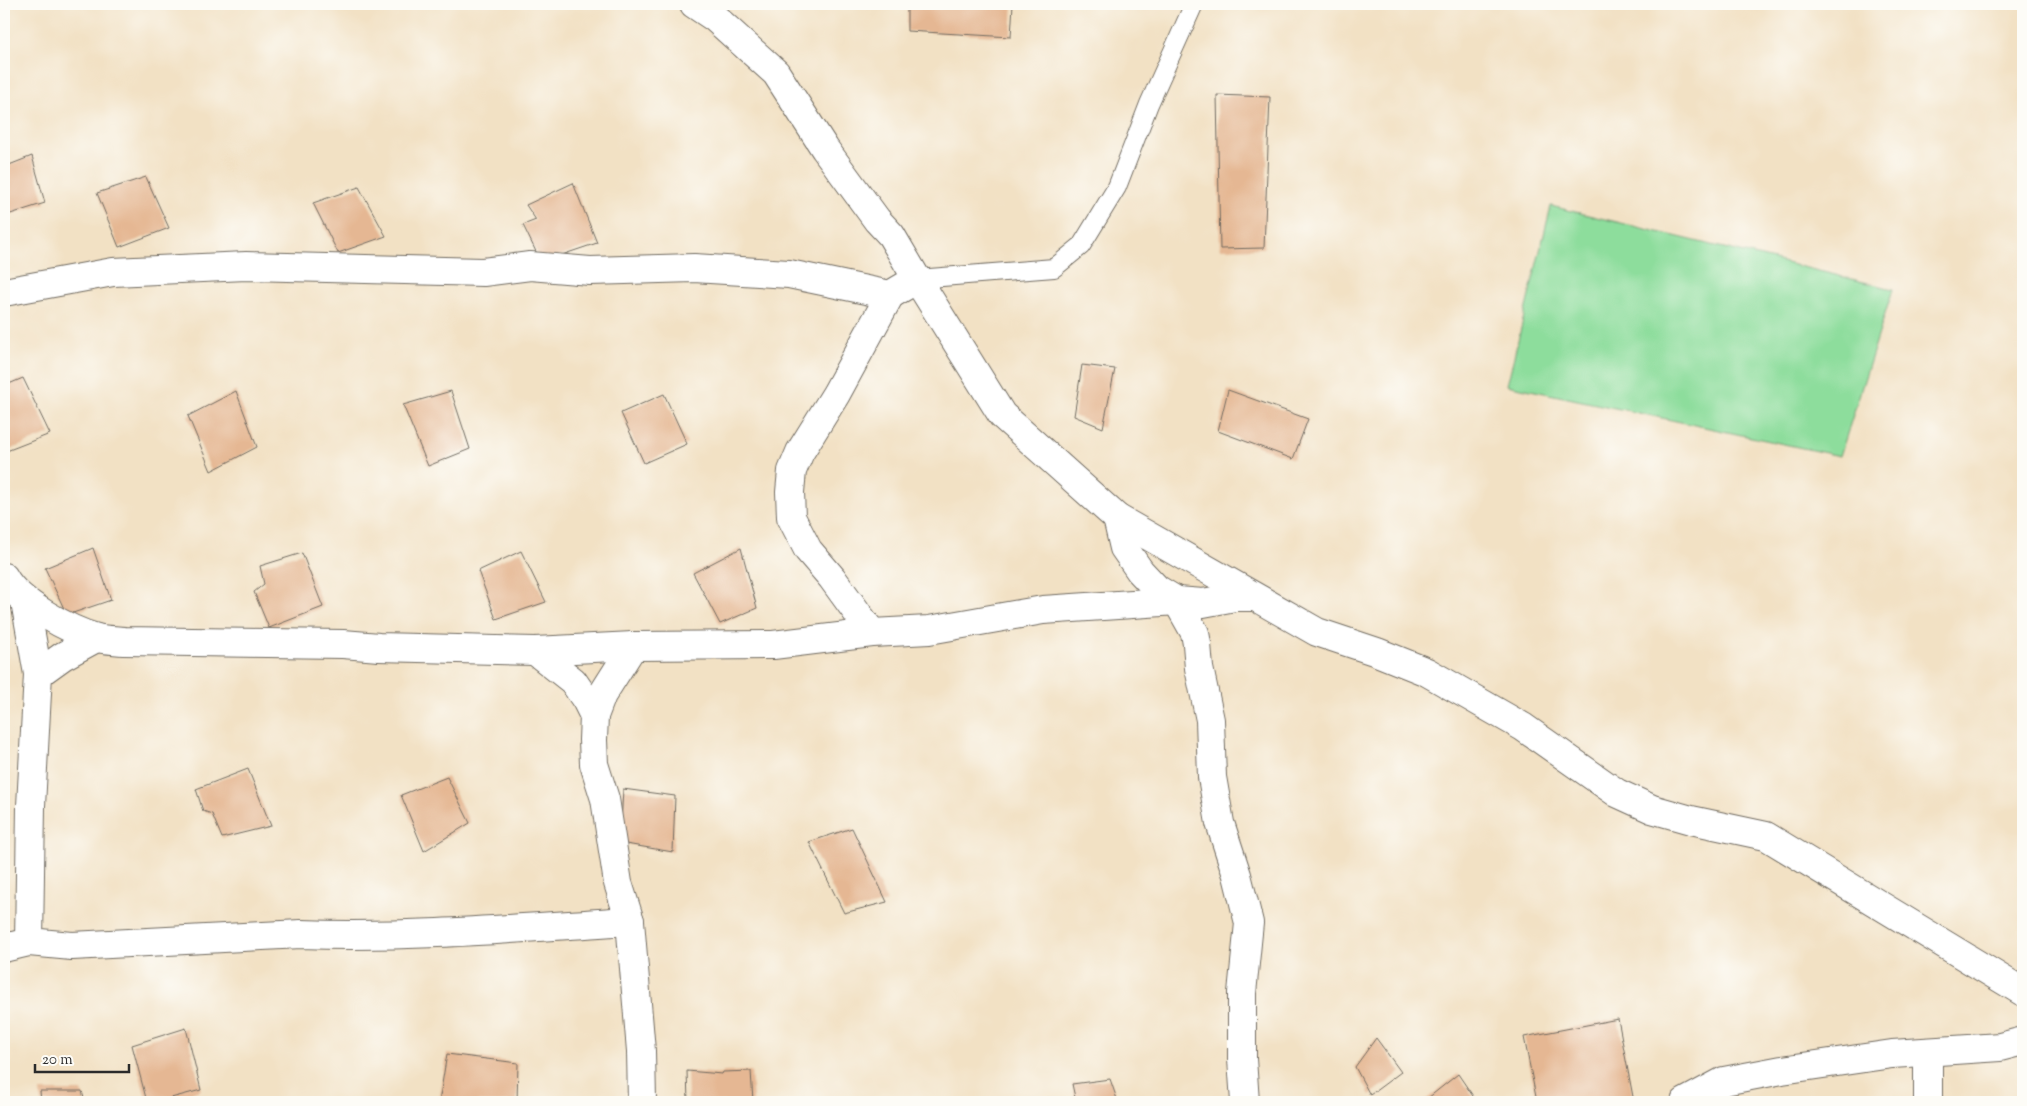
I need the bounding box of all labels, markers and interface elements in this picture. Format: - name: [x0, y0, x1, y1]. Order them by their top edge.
- scale bar: [35, 1041, 129, 1073]
- text: 20 m: [42, 1050, 73, 1071]

